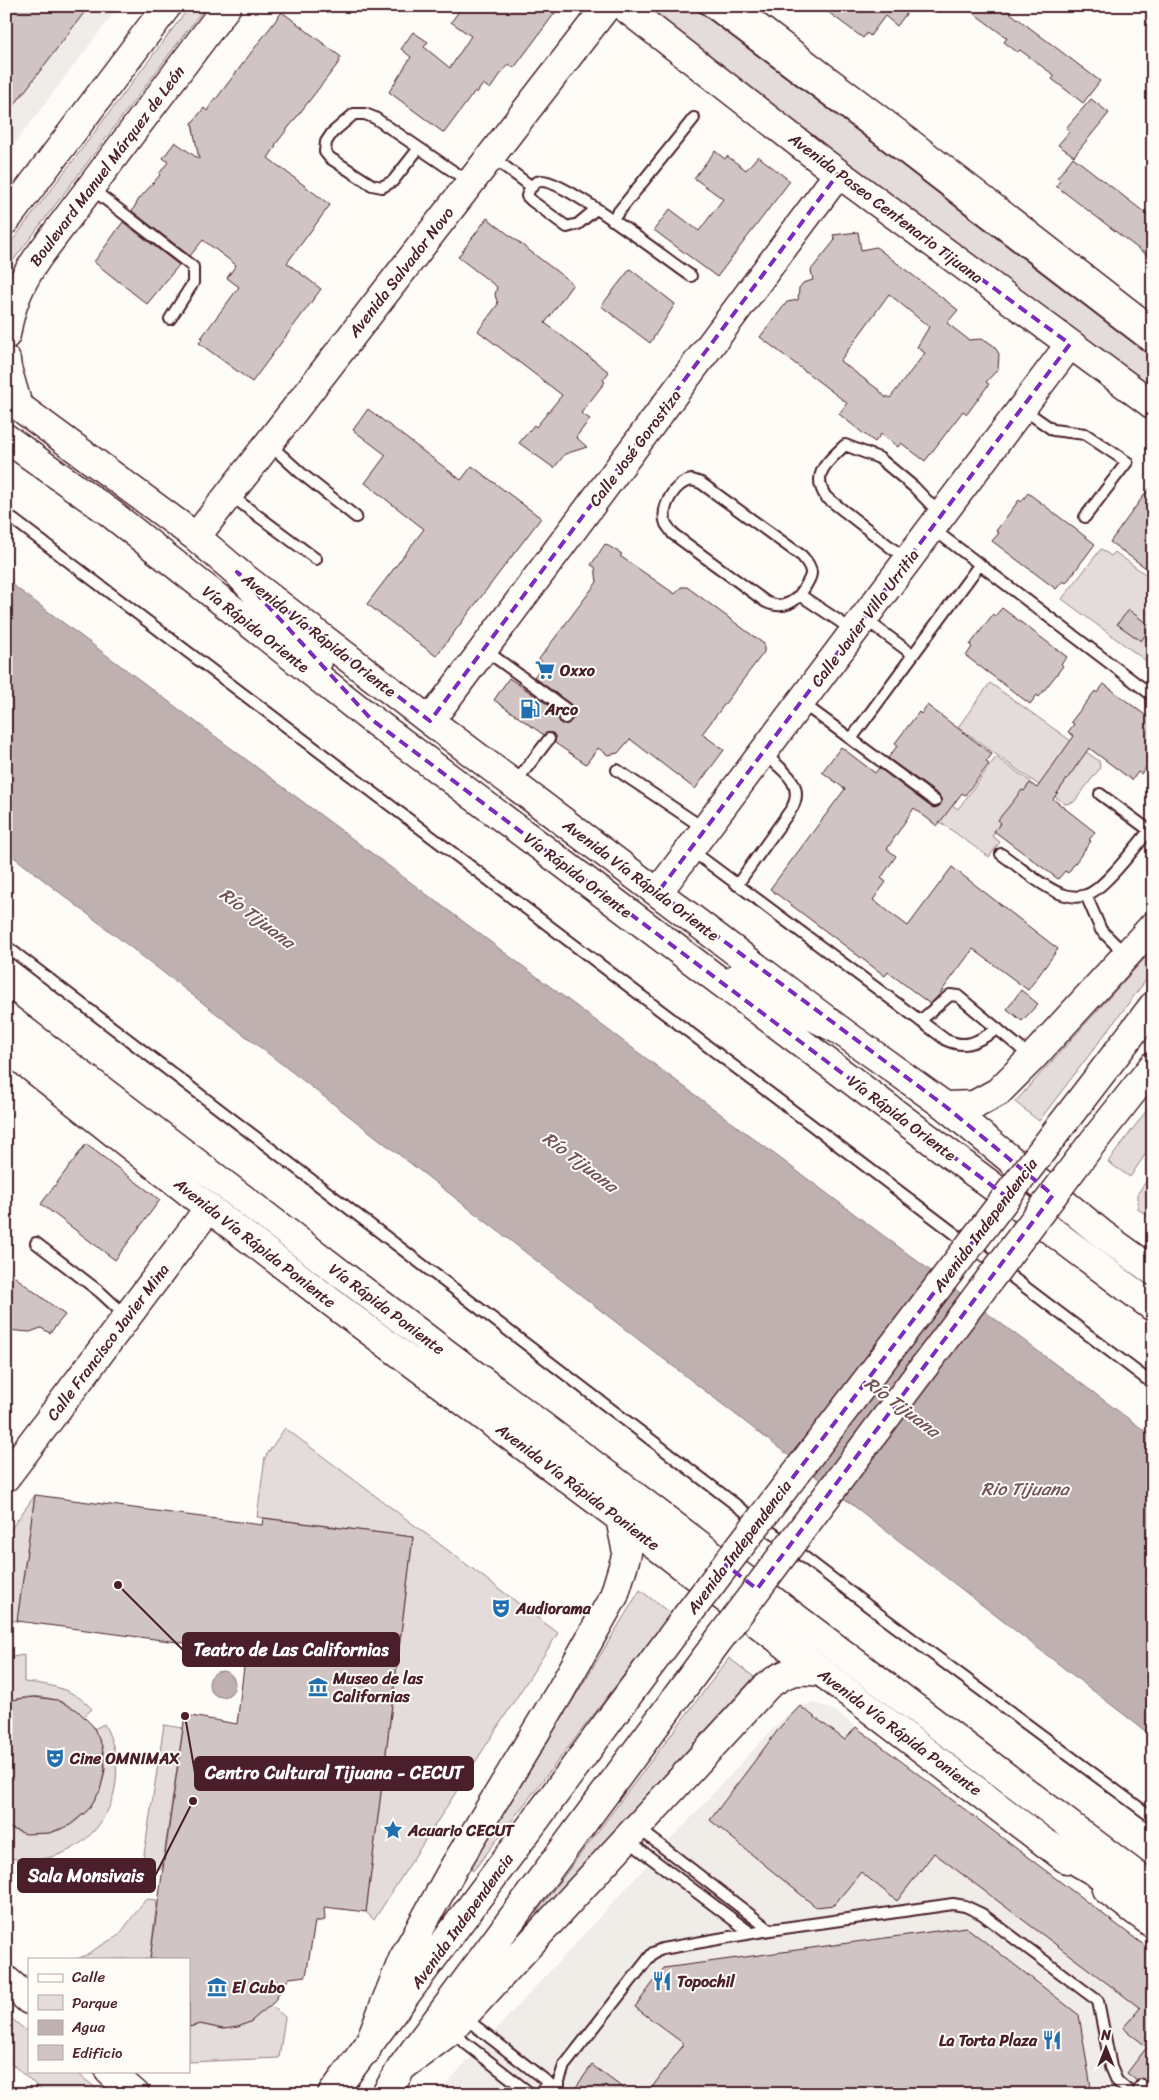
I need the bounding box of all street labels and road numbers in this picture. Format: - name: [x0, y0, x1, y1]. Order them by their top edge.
- street label: Boulevard Manuel Márquez de León: [22, 59, 193, 273]
- street label: Avenida Paseo Centenario Tijuana: [781, 124, 990, 291]
- street label: Avenida Salvador Novo: [340, 200, 462, 345]
- street label: Calle José Gorostiza: [581, 383, 689, 513]
- street label: Calle Javier Villa Urritia: [803, 543, 927, 693]
- street label: Avenida Vía Rápida Oriente: [234, 564, 403, 705]
- street label: Vía Rápida Oriente: [196, 577, 316, 681]
- street label: Avenida Vía Rápida Oriente: [556, 811, 726, 949]
- street label: Vía Rápida Oriente: [517, 824, 639, 926]
- street label: Vía Rápida Oriente: [841, 1067, 963, 1169]
- street label: Avenida Independencia: [924, 1151, 1046, 1299]
- street label: Avenida Vía Rápida Poniente: [167, 1169, 343, 1316]
- street label: Vía Rápida Poniente: [322, 1255, 452, 1363]
- street label: Calle Francisco Javier Mina: [39, 1257, 177, 1427]
- street label: Avenida Vía Rápida Poniente: [489, 1415, 666, 1559]
- street label: Avenida Independencia: [678, 1473, 800, 1621]
- street label: Avenida Vía Rápida Poniente: [811, 1660, 988, 1804]
- street label: Avenida Independencia: [402, 1846, 522, 1996]

